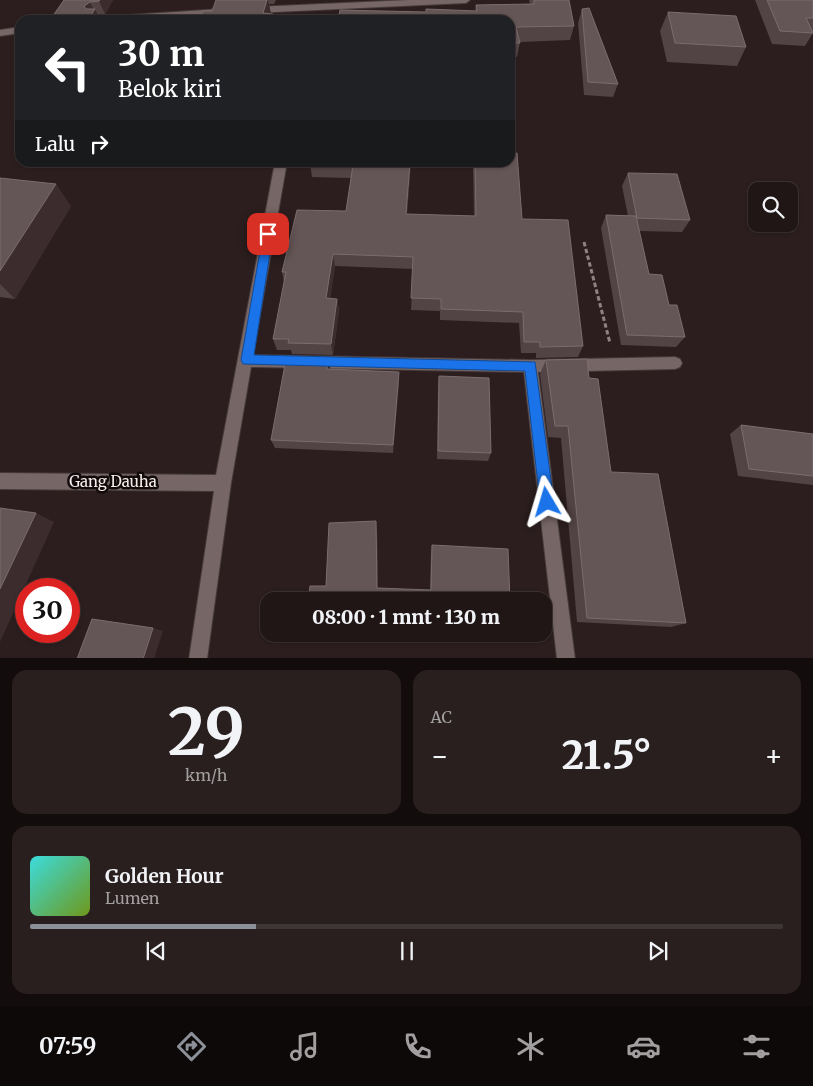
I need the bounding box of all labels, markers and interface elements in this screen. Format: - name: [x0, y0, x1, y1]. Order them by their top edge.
- text: 30 m: [118, 32, 204, 76]
- icon: left: [35, 35, 100, 100]
- text: Belok kiri: [118, 75, 222, 103]
- icon: right: [85, 130, 113, 158]
- text: Lalu: [35, 132, 75, 156]
- map controls: [748, 182, 798, 232]
- button: search: [748, 182, 798, 232]
- pin: [247, 213, 289, 255]
- icon: arrive: [254, 220, 282, 248]
- street label: Gang Dauha: [69, 472, 157, 491]
- position arrow: [520, 475, 572, 527]
- speed limit sign: 30: [15, 578, 80, 643]
- text: 08:00 · 1 mnt · 130 m: [312, 605, 500, 629]
- text: 29: [168, 691, 245, 773]
- text: AC: [431, 707, 452, 727]
- text: 21.5°: [562, 732, 652, 779]
- text: −: [431, 738, 449, 774]
- text: +: [764, 738, 783, 774]
- text: km/h: [185, 765, 227, 785]
- text: Golden Hour: [105, 864, 224, 888]
- text: Lumen: [105, 888, 159, 908]
- icon: previous: [142, 937, 170, 965]
- icon: pause: [393, 937, 421, 965]
- icon: next: [644, 937, 672, 965]
- icon: directions: [174, 1029, 209, 1064]
- icon: music: [287, 1029, 322, 1064]
- icon: phone: [400, 1029, 435, 1064]
- icon: climate: [513, 1029, 548, 1064]
- icon: car: [626, 1029, 661, 1064]
- icon: filters: [739, 1029, 774, 1064]
- text: 07:59: [39, 1032, 96, 1060]

